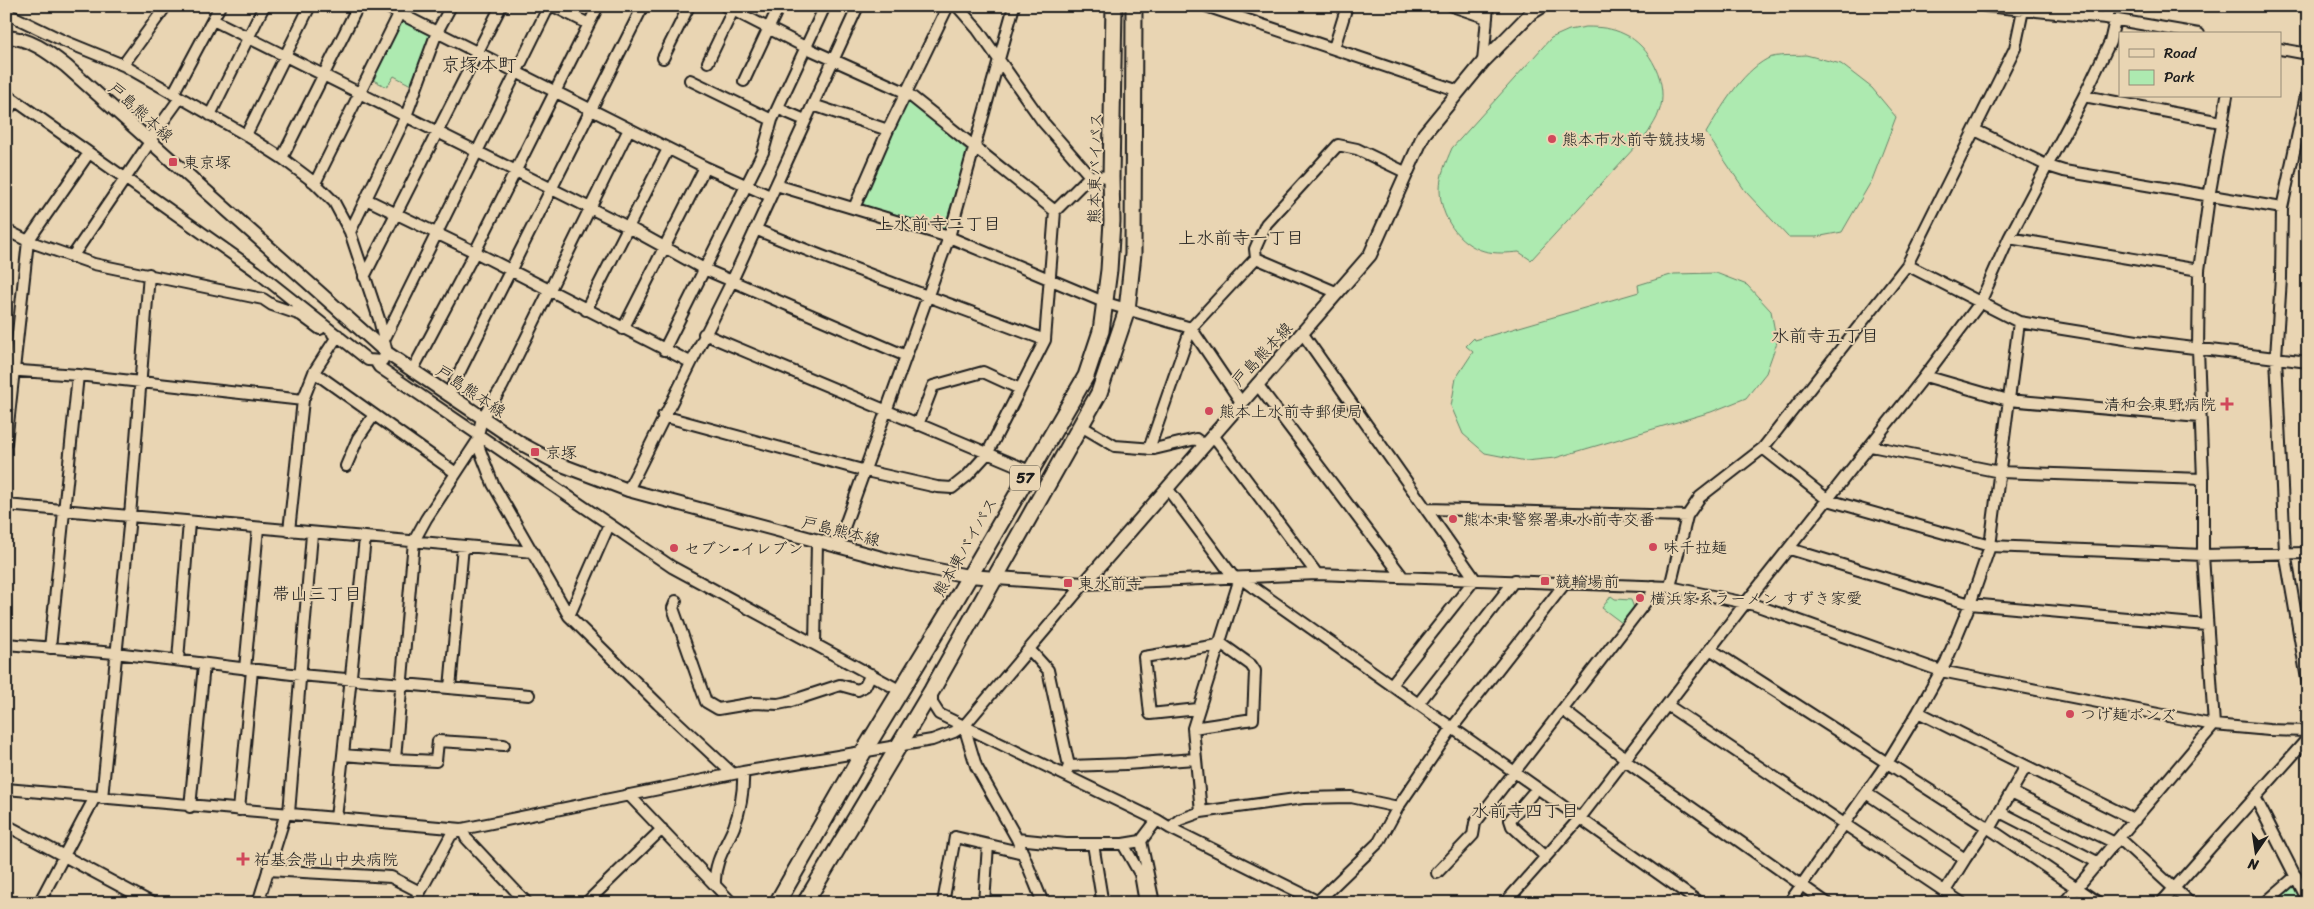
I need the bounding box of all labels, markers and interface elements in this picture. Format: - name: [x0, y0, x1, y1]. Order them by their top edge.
- legend: [2119, 32, 2282, 98]
- text: Road: [2164, 40, 2197, 66]
- district label: 京塚本町: [441, 48, 517, 81]
- text: Park: [2164, 64, 2195, 90]
- street label: 戸島熊本線: [102, 74, 180, 150]
- street label: 熊本東バイパス: [1080, 112, 1110, 224]
- place label: 熊本市水前寺競技場: [1562, 125, 1706, 154]
- marker: 熊本市水前寺競技場: [1546, 133, 1558, 145]
- place label: 東京塚: [183, 148, 231, 177]
- marker: 東京塚: [167, 156, 179, 168]
- district label: 上水前寺二丁目: [875, 208, 1001, 240]
- district label: 上水前寺一丁目: [1178, 222, 1304, 254]
- street label: 戸島熊本線: [1224, 315, 1300, 393]
- district label: 水前寺五丁目: [1771, 320, 1879, 352]
- street label: 戸島熊本線: [430, 357, 512, 425]
- place label: 清和会東野病院: [2104, 390, 2216, 419]
- place label: 熊本上水前寺郵便局: [1219, 397, 1363, 426]
- marker: 清和会東野病院: [2220, 397, 2234, 411]
- marker: 熊本上水前寺郵便局: [1203, 405, 1215, 417]
- place label: 京塚: [545, 438, 577, 467]
- marker: 京塚: [529, 446, 541, 458]
- road number: 57: [1010, 466, 1040, 490]
- street label: 熊本東バイパス: [925, 491, 1005, 603]
- place label: 熊本東警察署東水前寺交番: [1463, 505, 1655, 534]
- street label: 戸島熊本線: [799, 507, 883, 555]
- marker: 熊本東警察署東水前寺交番: [1447, 513, 1459, 525]
- place label: 味千拉麺: [1663, 533, 1727, 562]
- place label: セブン-イレブン: [684, 534, 803, 563]
- marker: 味千拉麺: [1647, 541, 1659, 553]
- marker: セブン-イレブン: [668, 542, 680, 554]
- place label: 競輪場前: [1555, 567, 1619, 596]
- place label: 東水前寺: [1078, 569, 1142, 598]
- marker: 競輪場前: [1539, 575, 1551, 587]
- marker: 東水前寺: [1062, 577, 1074, 589]
- district label: 帯山三丁目: [272, 578, 362, 610]
- place label: 横浜家系ラーメン すずき家愛: [1650, 584, 1862, 613]
- marker: 横浜家系ラーメン すずき家愛: [1634, 592, 1646, 604]
- place label: つけ麺ボンズ: [2080, 700, 2176, 729]
- marker: つけ麺ボンズ: [2064, 708, 2076, 720]
- district label: 水前寺四丁目: [1471, 795, 1579, 827]
- north arrow: [2232, 826, 2282, 876]
- place label: 祐基会帯山中央病院: [254, 845, 398, 874]
- text: N: [2245, 851, 2262, 878]
- marker: 祐基会帯山中央病院: [236, 852, 250, 866]

